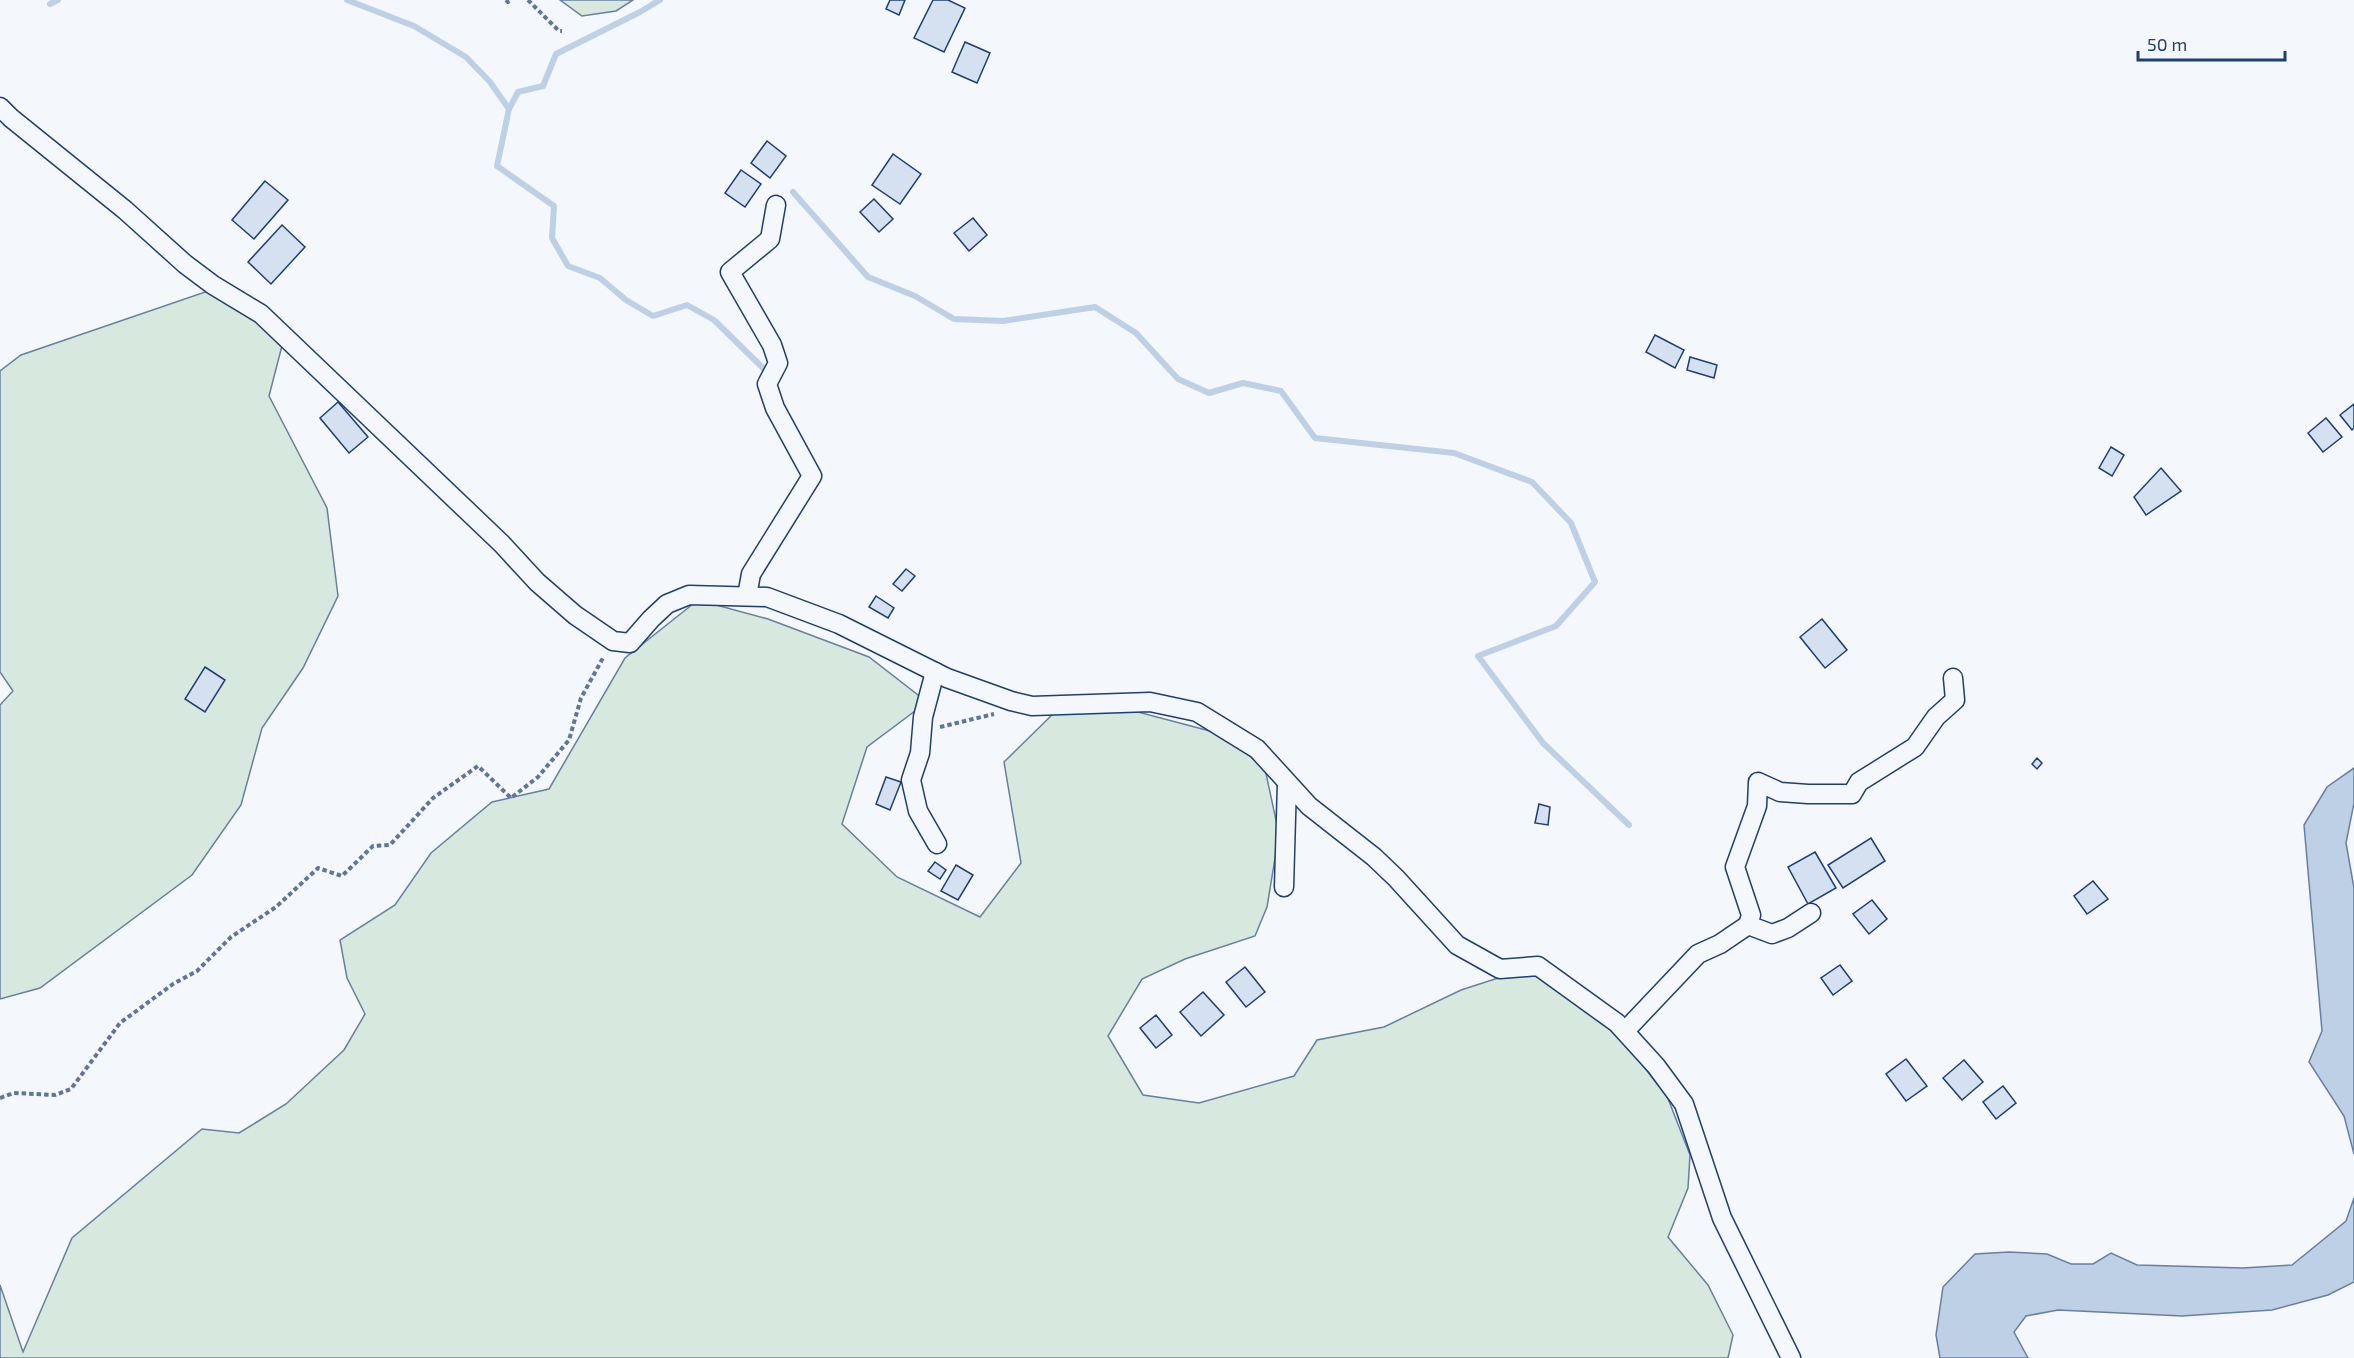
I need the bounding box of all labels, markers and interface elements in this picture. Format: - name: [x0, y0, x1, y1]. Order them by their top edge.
- scale bar: [2138, 24, 2285, 62]
- text: 50 m: [2147, 33, 2187, 55]

